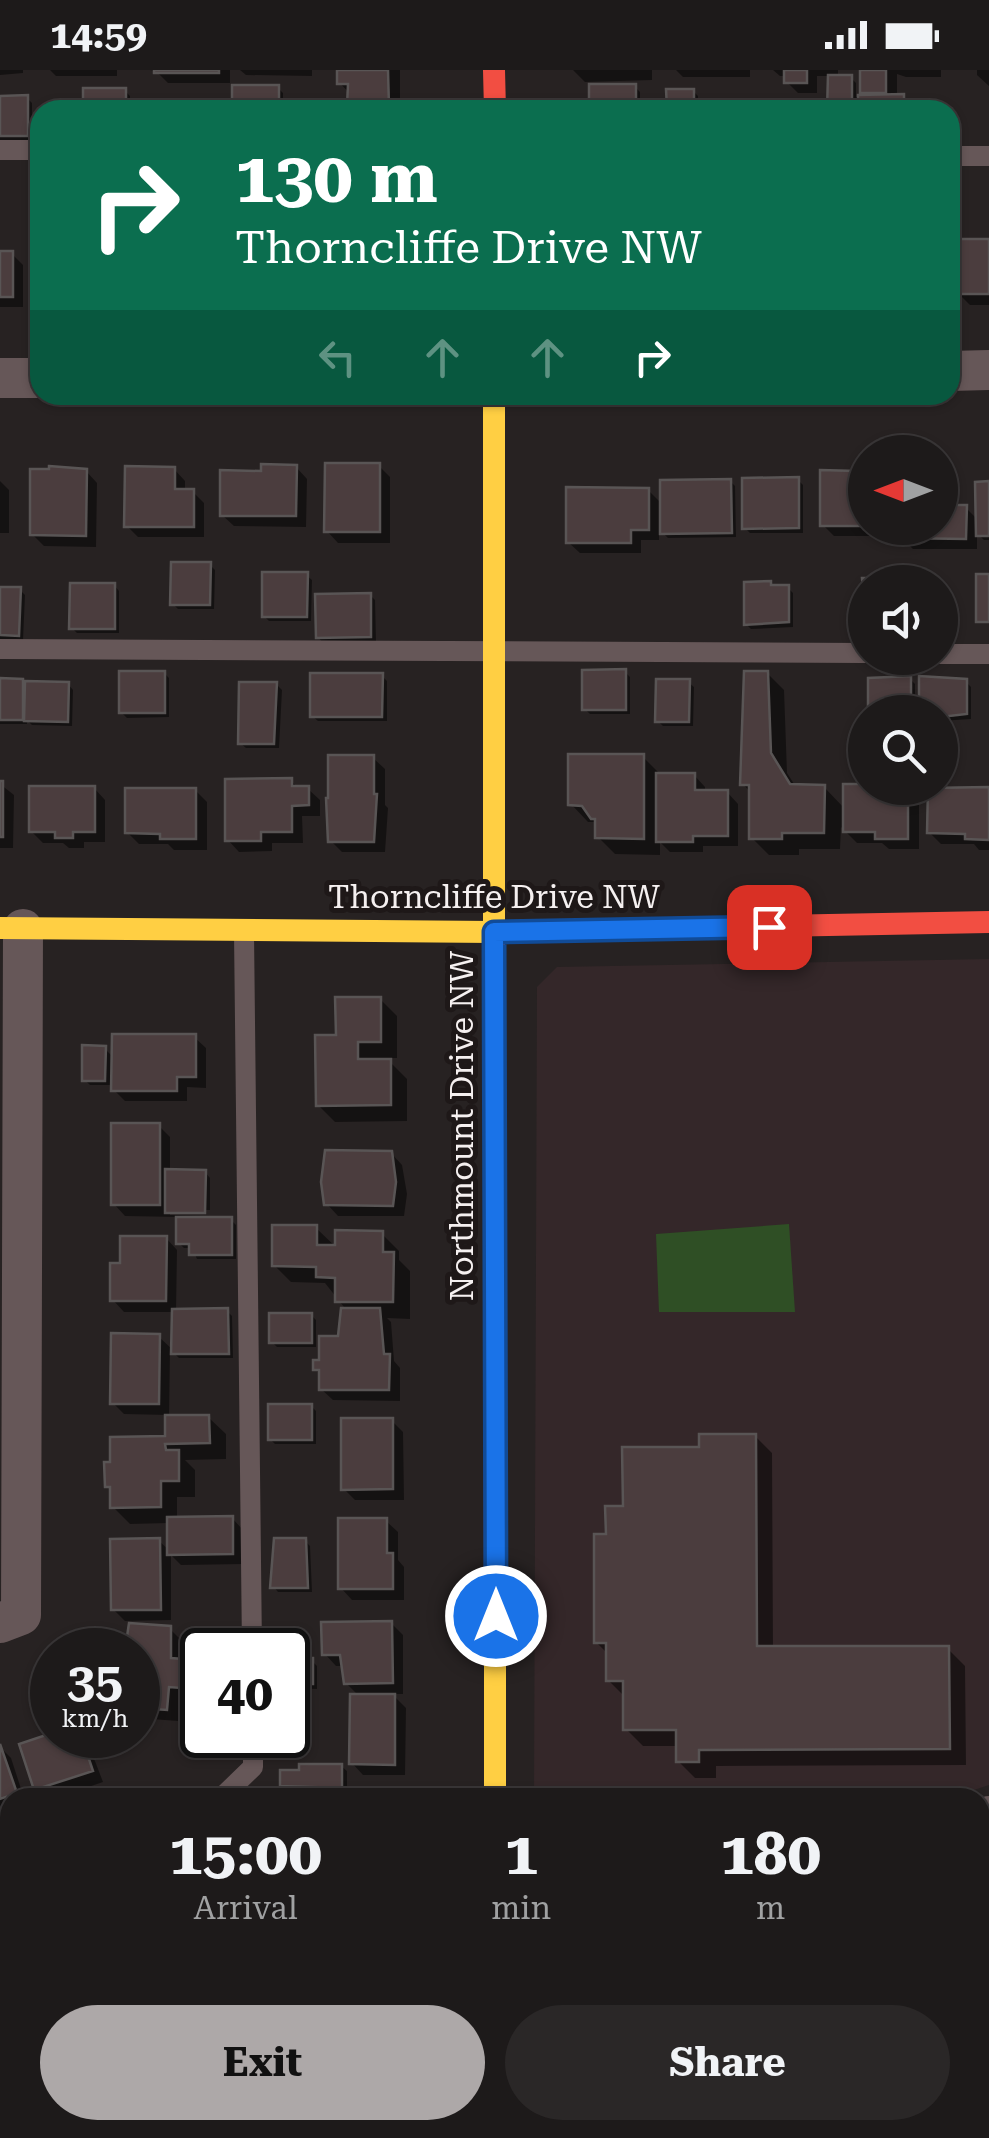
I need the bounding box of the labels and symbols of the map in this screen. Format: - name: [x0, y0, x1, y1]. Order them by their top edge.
- north arrow: [848, 435, 958, 545]
- street label: Thorncliffe Drive NW: [328, 878, 661, 916]
- pin: [727, 885, 812, 970]
- street label: Northmount Drive NW: [443, 950, 481, 1301]
- position arrow: [444, 1564, 548, 1668]
- speed limit sign: 40: [180, 1628, 310, 1758]

